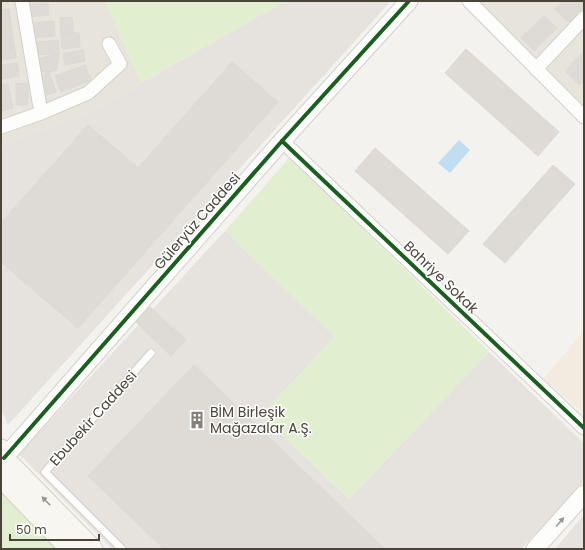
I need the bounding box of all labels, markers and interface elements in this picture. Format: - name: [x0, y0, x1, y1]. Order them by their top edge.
- street label: Güleryüz Caddesi: [149, 168, 245, 274]
- street label: Bahriye Sokak: [399, 236, 483, 318]
- street label: Ebubekir Caddesi: [45, 366, 141, 470]
- place label: BİM Birleşik Mağazalar A.Ş.: [210, 402, 312, 438]
- building icon: BİM Birleşik Mağazalar A.Ş.: [187, 410, 207, 430]
- one-way arrow: [41, 496, 51, 506]
- scale bar: [10, 516, 99, 542]
- one-way arrow: [555, 516, 564, 527]
- text: 50 m: [16, 521, 47, 538]

